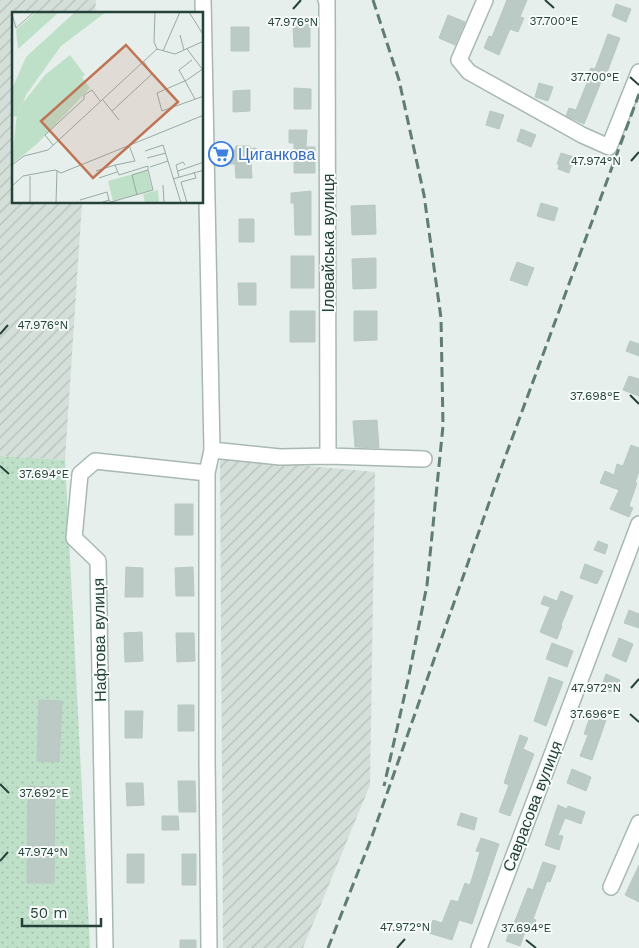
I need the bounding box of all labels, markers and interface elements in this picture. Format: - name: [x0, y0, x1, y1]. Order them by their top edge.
- inset map: [12, 12, 204, 204]
- text: 37.700°E: [530, 14, 579, 28]
- text: 47.976°N: [268, 15, 318, 29]
- text: 37.700°E: [571, 70, 620, 84]
- supermarket icon: Циганкова: [208, 141, 234, 167]
- place label: Циганкова: [238, 145, 315, 164]
- text: 47.974°N: [571, 154, 621, 168]
- street label: Іловайська вулиця: [319, 174, 338, 312]
- text: 47.976°N: [18, 318, 68, 332]
- text: 37.698°E: [570, 389, 621, 403]
- text: 37.694°E: [19, 467, 69, 481]
- street label: Нафтова вулиця: [89, 578, 110, 702]
- text: 47.972°N: [571, 681, 621, 695]
- text: 37.696°E: [570, 707, 620, 721]
- street label: Саврасова вулиця: [499, 738, 566, 874]
- text: 37.692°E: [19, 786, 69, 800]
- text: 47.974°N: [18, 845, 68, 859]
- scale bar: [22, 896, 101, 928]
- text: 50 m: [30, 904, 67, 922]
- text: 47.972°N: [380, 920, 430, 934]
- text: 37.694°E: [501, 921, 551, 935]

